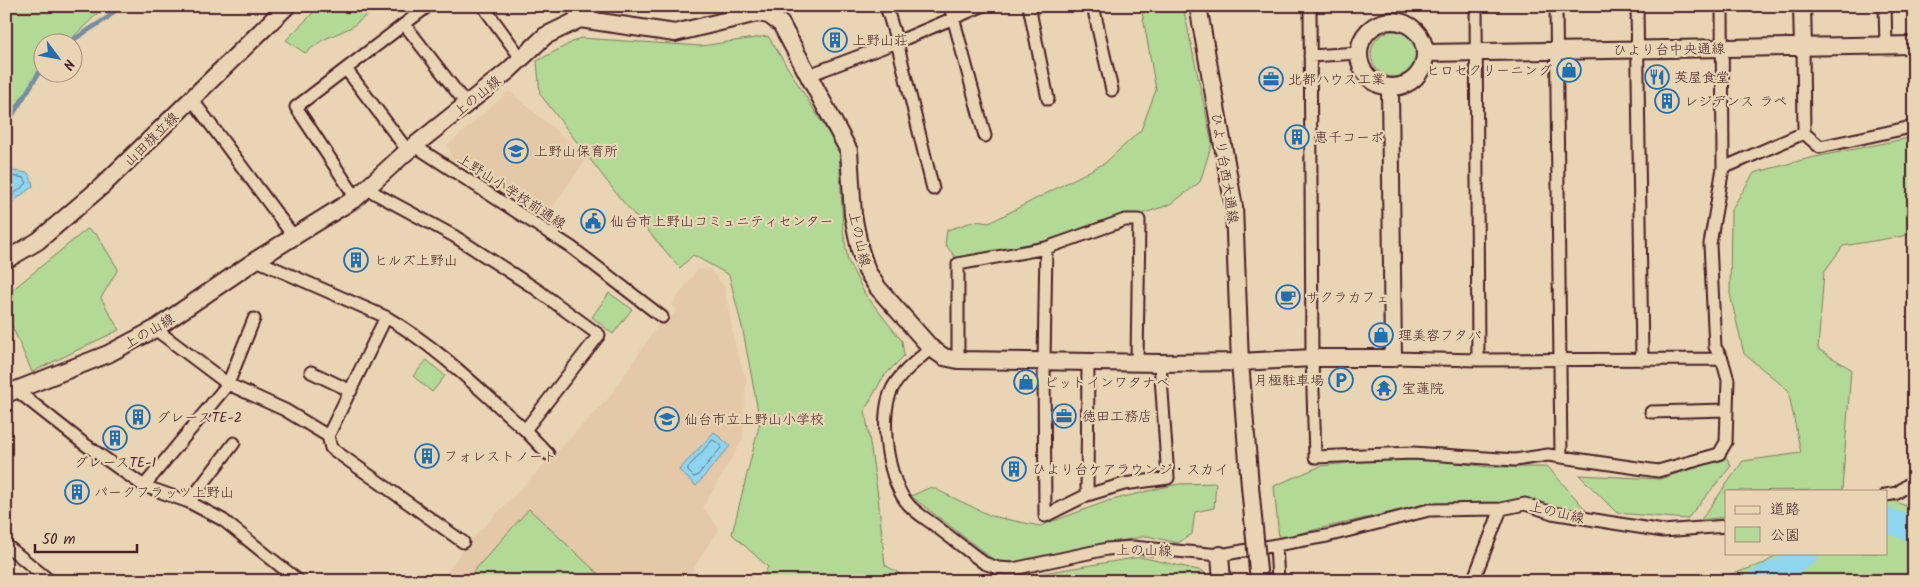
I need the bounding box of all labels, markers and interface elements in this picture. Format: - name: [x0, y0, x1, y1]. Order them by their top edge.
- building icon: 上野山荘: [822, 27, 848, 53]
- place label: 上野山荘: [852, 30, 908, 52]
- north arrow: [32, 32, 82, 82]
- street label: ひより台中央通線: [1613, 38, 1725, 62]
- text: N: [56, 55, 80, 74]
- shop icon: ヒロセクリーニング: [1556, 57, 1582, 83]
- place label: ヒロセクリーニング: [1426, 60, 1552, 82]
- restaurant icon: 英屋食堂: [1644, 64, 1670, 90]
- office icon: 北都ハウス工業: [1258, 66, 1284, 92]
- place label: 英屋食堂: [1674, 67, 1730, 89]
- place label: 北都ハウス工業: [1288, 69, 1385, 91]
- street label: 上の山線: [449, 71, 506, 123]
- building icon: レジデンス ラペ: [1654, 88, 1680, 114]
- place label: レジデンス ラペ: [1684, 91, 1788, 113]
- street label: 山田旗立線: [119, 107, 184, 172]
- street label: ひより台西大通線: [1204, 111, 1244, 225]
- building icon: 恵千コーポ: [1284, 124, 1310, 150]
- place label: 恵千コーポ: [1314, 127, 1384, 149]
- school or university icon: 上野山保育所: [503, 138, 529, 164]
- place label: 上野山保育所: [534, 141, 618, 163]
- street label: 上野山小学校前通線: [453, 148, 570, 235]
- public building icon: 仙台市上野山コミュニティセンター: [580, 208, 606, 234]
- street label: 上の山線: [842, 209, 876, 269]
- place label: 仙台市上野山コミュニティセンター: [610, 211, 833, 233]
- building icon: ヒルズ上野山: [343, 247, 369, 273]
- place label: ヒルズ上野山: [374, 250, 458, 272]
- cafe icon: サクラカフェ: [1275, 284, 1301, 310]
- place label: サクラカフェ: [1306, 287, 1389, 309]
- street label: 上の山線: [120, 308, 179, 355]
- shop icon: 理美容フタバ: [1368, 322, 1394, 348]
- place label: 理美容フタバ: [1398, 325, 1482, 347]
- parking icon: 月極駐車場: [1328, 367, 1354, 393]
- shop icon: ピットインワタナベ: [1013, 369, 1039, 395]
- place label: 月極駐車場: [1254, 370, 1324, 392]
- place label: ピットインワタナベ: [1044, 372, 1170, 394]
- temple icon: 宝蓮院: [1371, 375, 1397, 401]
- place label: 宝蓮院: [1402, 378, 1444, 400]
- office icon: 徳田工務店: [1051, 403, 1077, 429]
- building icon: グレースTE-2: [125, 404, 151, 430]
- school or university icon: 仙台市立上野山小学校: [654, 406, 680, 432]
- place label: 徳田工務店: [1082, 406, 1152, 428]
- place label: グレースTE-2: [156, 407, 242, 429]
- place label: 仙台市立上野山小学校: [684, 409, 824, 431]
- building icon: グレースTE-1: [102, 425, 128, 451]
- building icon: フォレストノート: [414, 443, 440, 469]
- place label: フォレストノート: [444, 446, 557, 468]
- place label: グレースTE-1: [74, 452, 156, 474]
- building icon: ひより台ケアラウンジ・スカイ: [1001, 456, 1027, 482]
- place label: ひより台ケアラウンジ・スカイ: [1032, 459, 1228, 481]
- building icon: パークフラッツ上野山: [64, 479, 90, 505]
- place label: パークフラッツ上野山: [94, 482, 234, 504]
- legend: [1725, 490, 1888, 554]
- street label: 上の山線: [1527, 496, 1587, 530]
- text: 道路: [1770, 498, 1800, 522]
- scale bar: [35, 522, 138, 554]
- text: 公園: [1770, 524, 1800, 548]
- text: 50 m: [42, 528, 76, 552]
- street label: 上の山線: [1116, 540, 1172, 562]

